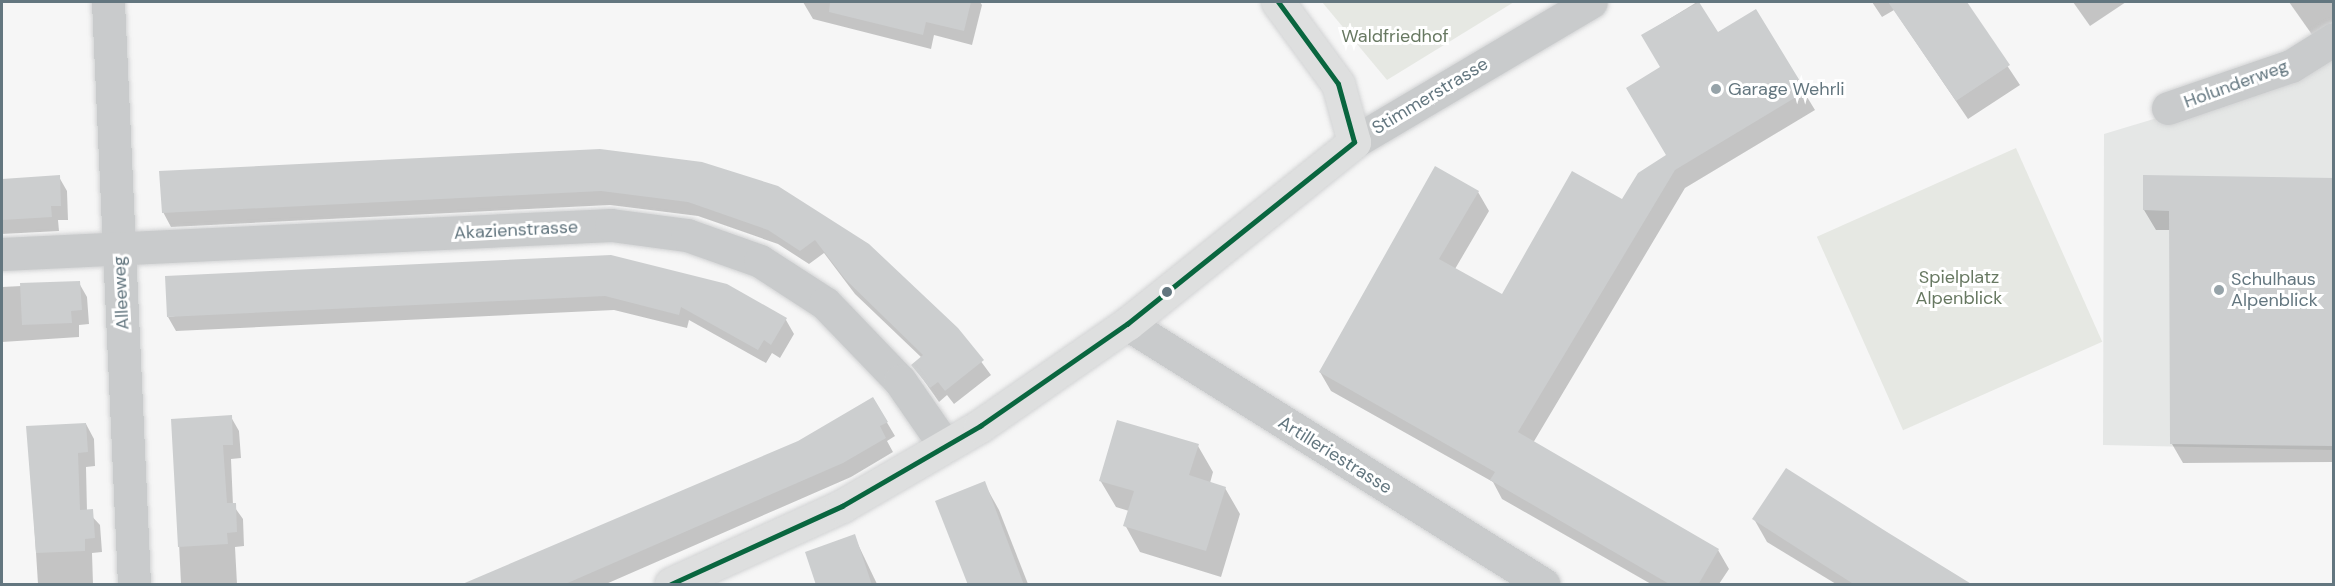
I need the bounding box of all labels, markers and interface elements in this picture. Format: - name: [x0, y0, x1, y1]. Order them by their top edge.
- park label: Waldfriedhof: [1341, 25, 1449, 47]
- street label: Stimmerstrasse: [1368, 53, 1492, 139]
- street label: Holunderweg: [2181, 55, 2291, 113]
- place label: Garage Wehrli: [1728, 78, 1845, 100]
- marker: Garage Wehrli: [1709, 82, 1723, 96]
- street label: Akazienstrasse: [453, 216, 579, 244]
- street label: Alleeweg: [108, 256, 134, 330]
- park label: Spielplatz Alpenblick: [1916, 267, 2002, 310]
- place label: Schulhaus Alpenblick: [2231, 269, 2318, 312]
- marker: Schulhaus Alpenblick: [2212, 283, 2226, 297]
- unlabelled marker: [1161, 286, 1173, 298]
- street label: Artilleriestrasse: [1274, 411, 1396, 499]

